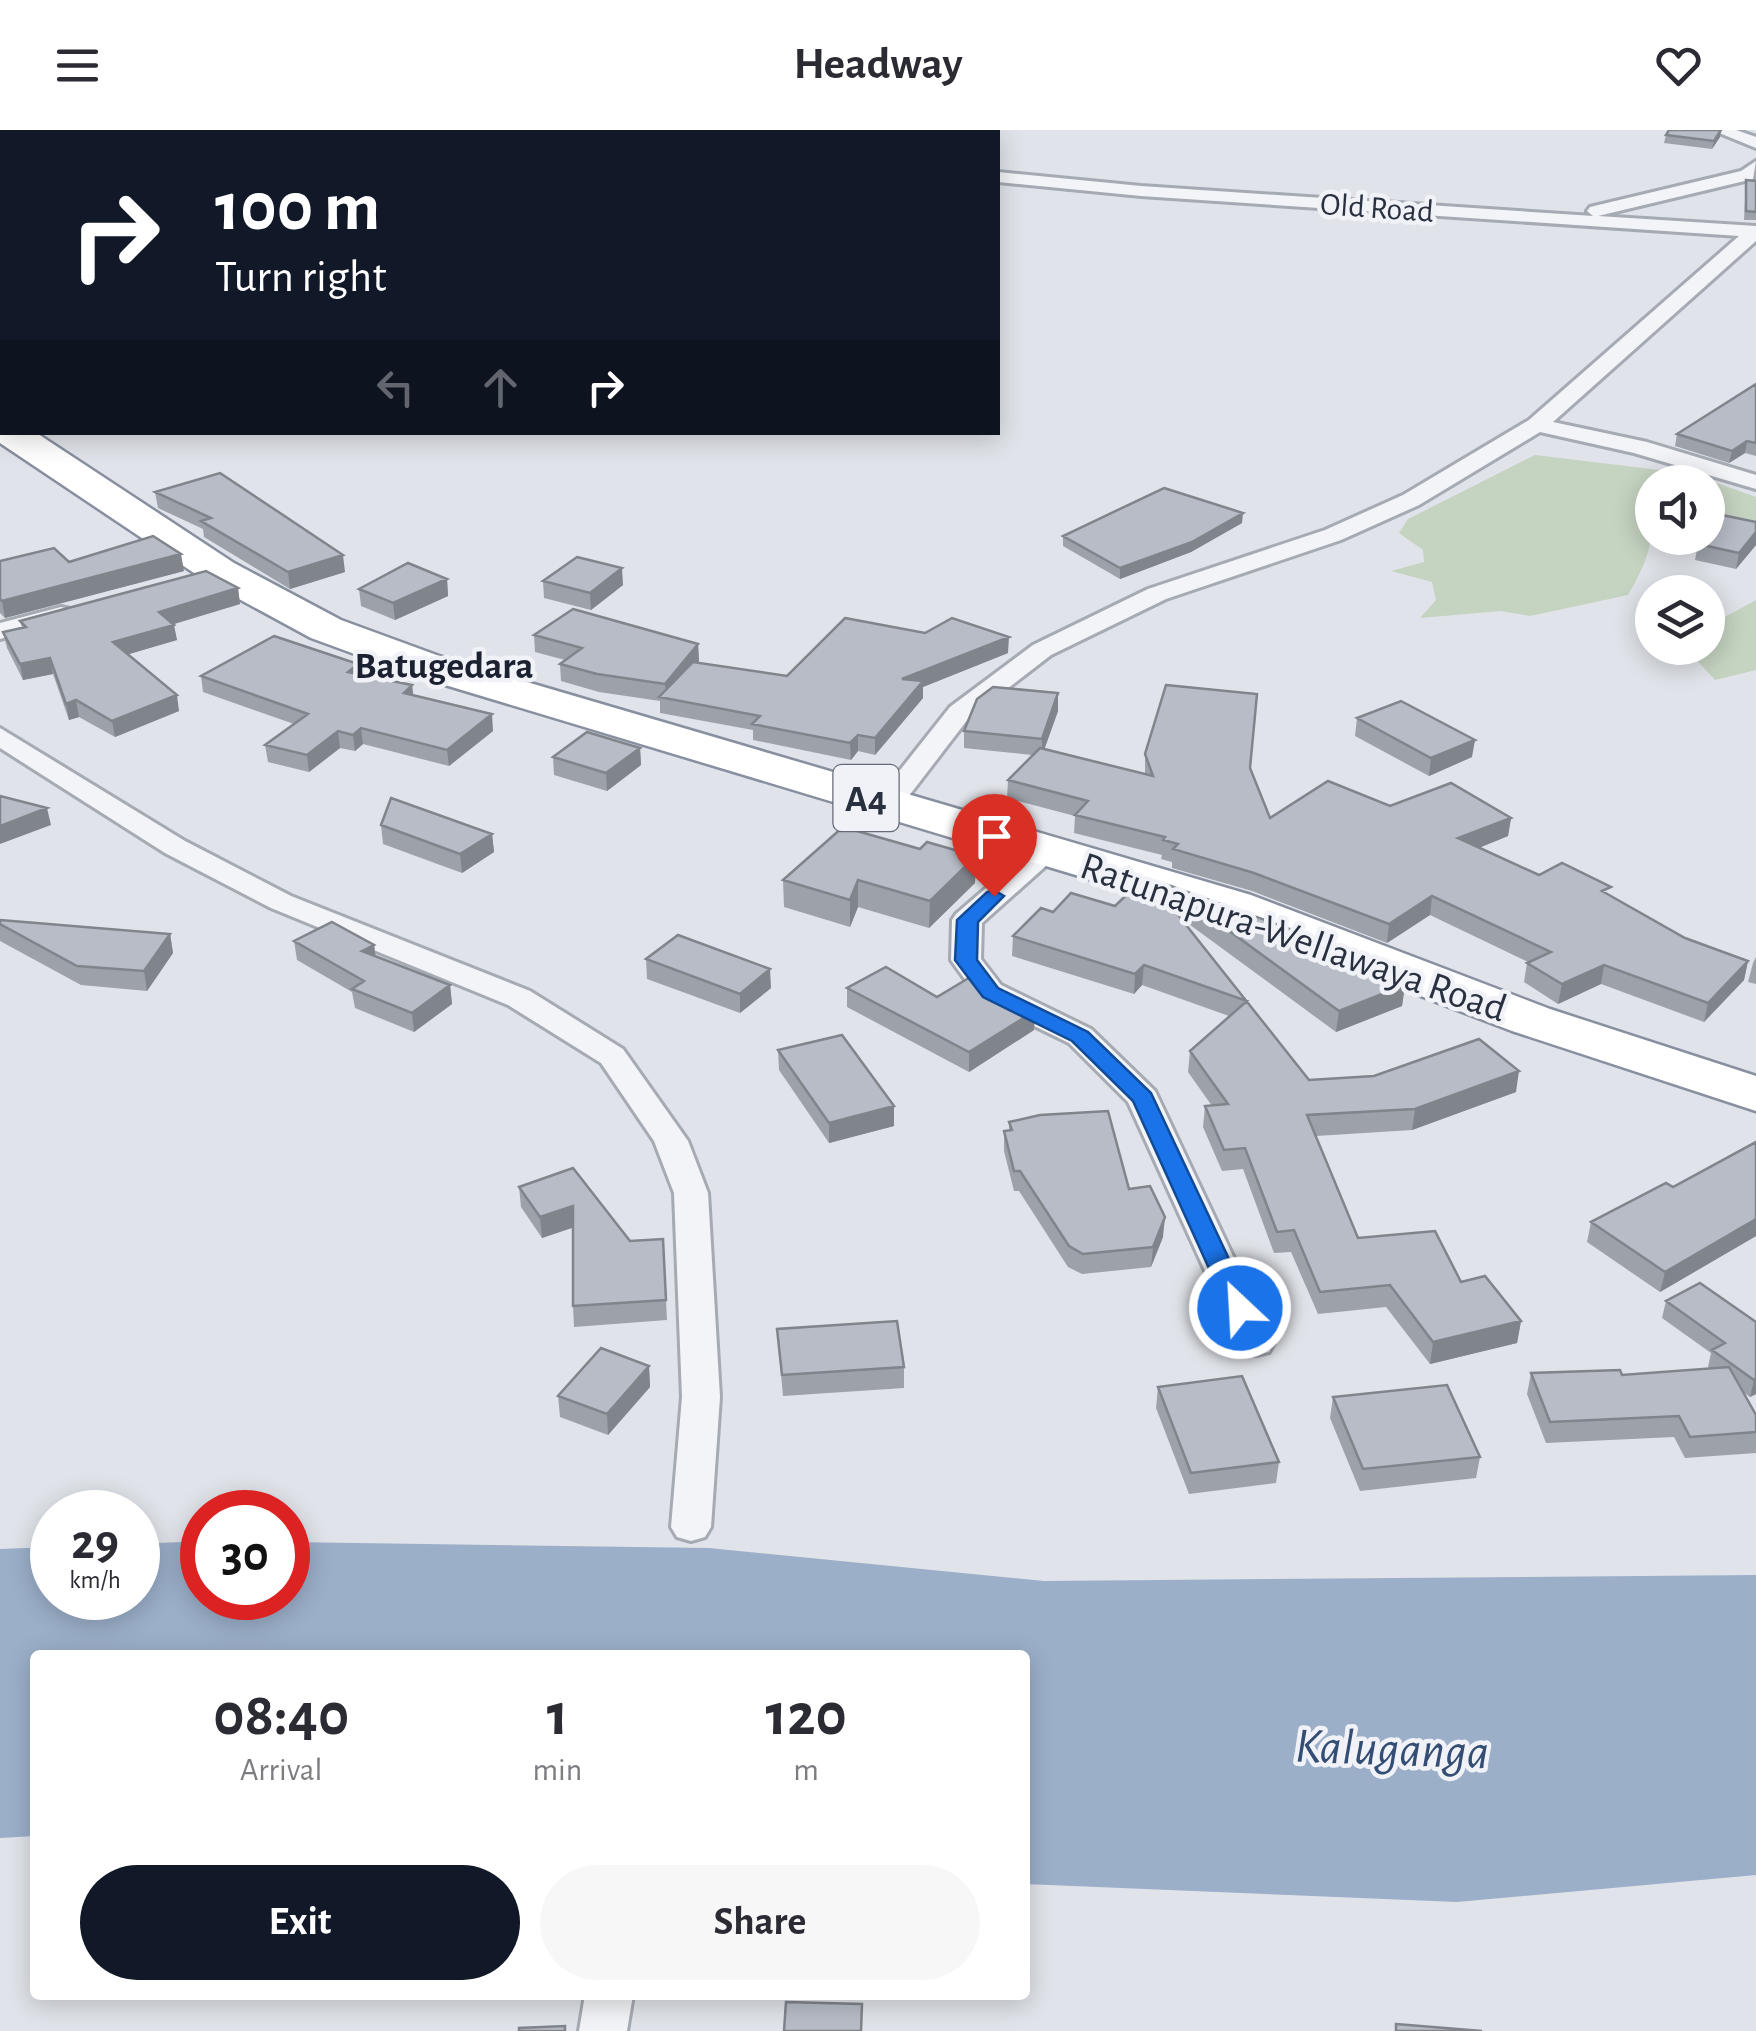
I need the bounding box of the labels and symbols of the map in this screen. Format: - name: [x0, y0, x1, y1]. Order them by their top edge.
- street label: Old Road: [1319, 188, 1435, 228]
- district label: Batugedara: [355, 648, 533, 686]
- road number: A4: [834, 765, 898, 831]
- pin: [952, 794, 1037, 897]
- street label: Ratunapura-Wellawaya Road: [1075, 846, 1511, 1030]
- position arrow: [1188, 1256, 1292, 1360]
- speed limit sign: 30: [180, 1490, 310, 1620]
- water label: Kaluganga: [1294, 1722, 1490, 1778]

